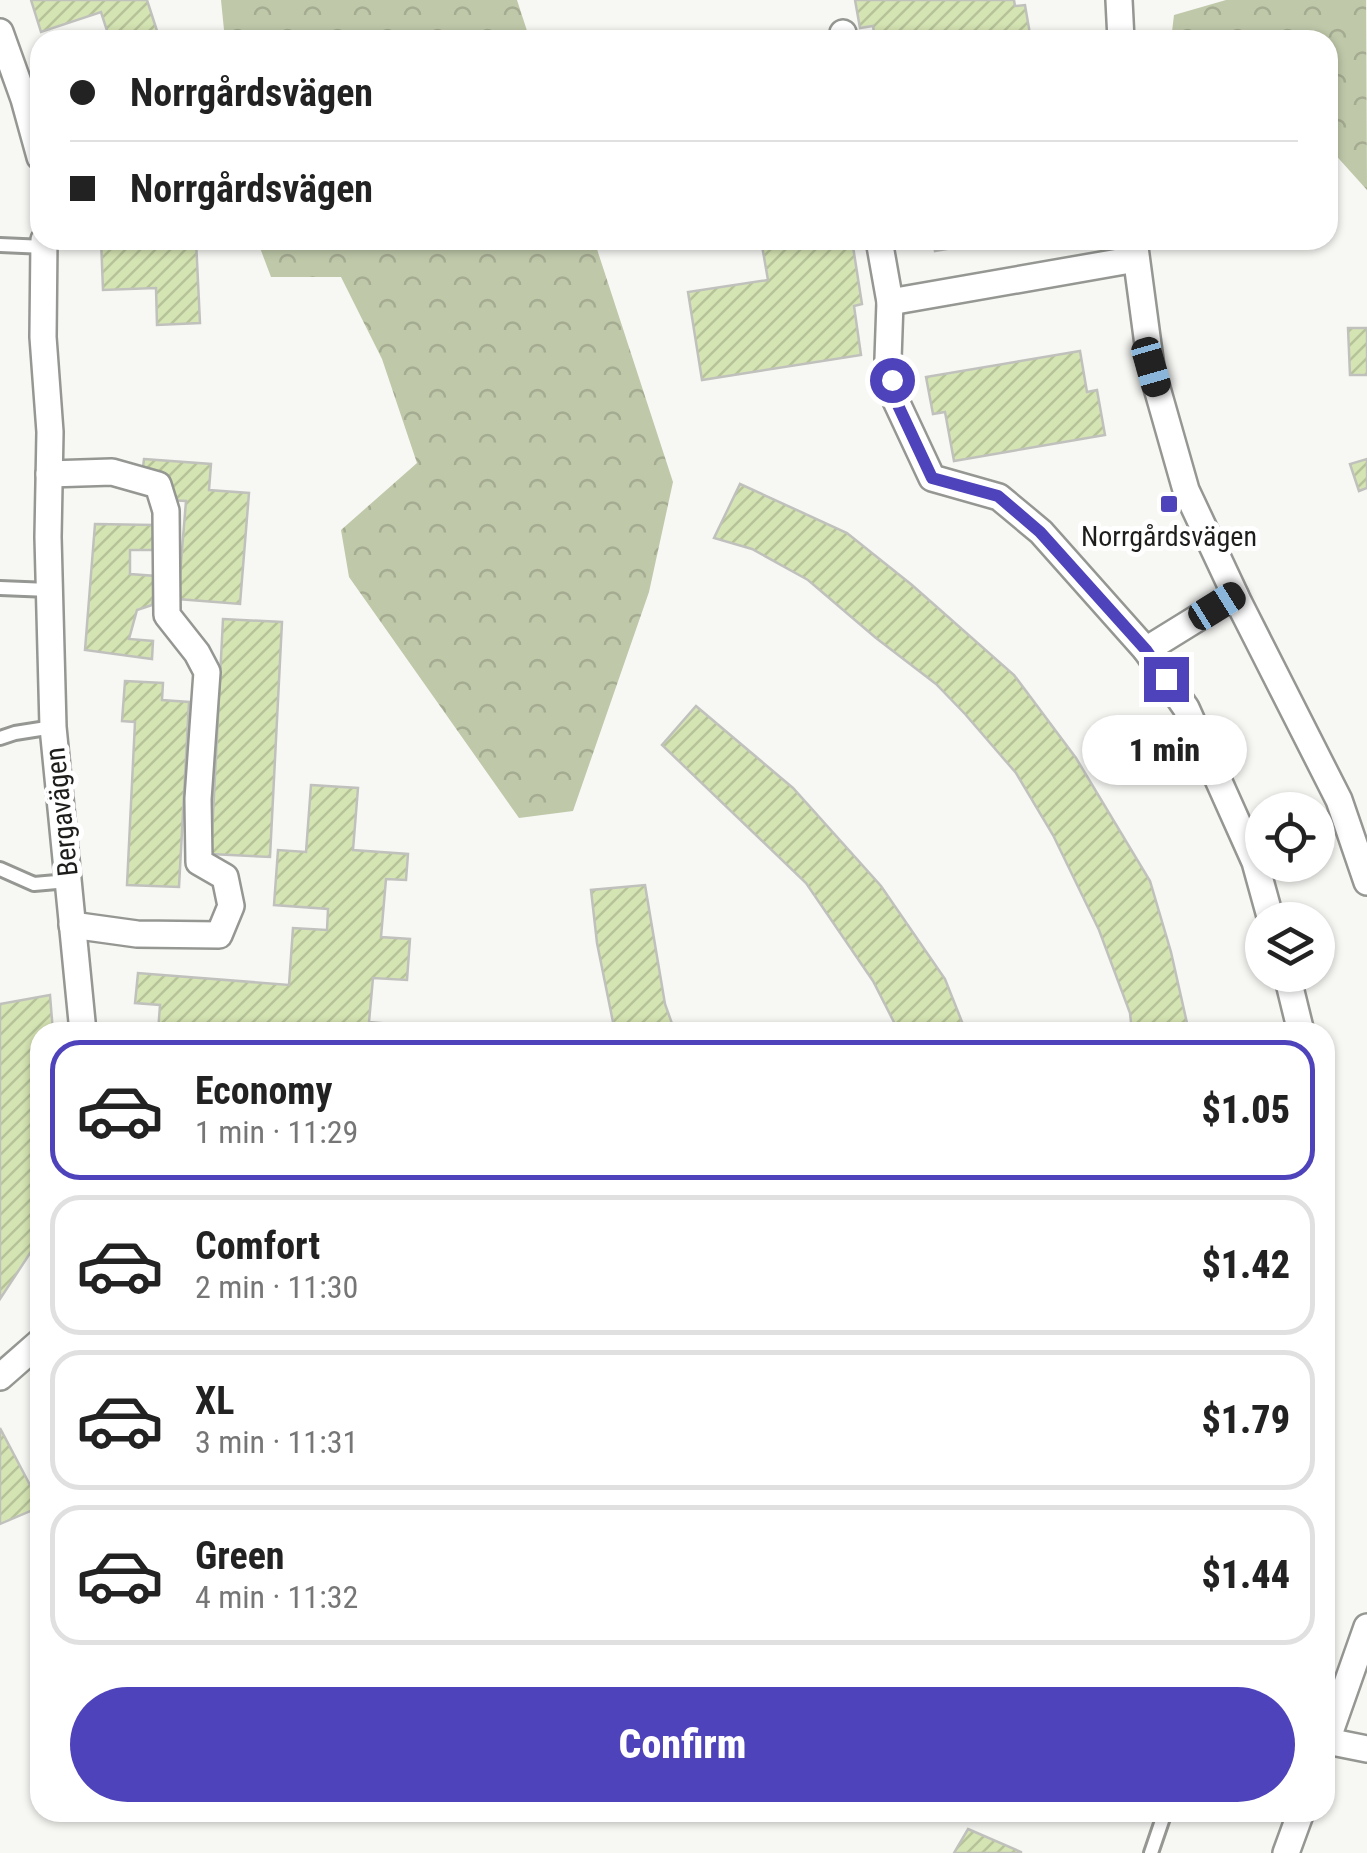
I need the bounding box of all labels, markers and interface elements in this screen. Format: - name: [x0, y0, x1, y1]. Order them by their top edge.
- text: Norrgårdsvägen: [130, 71, 373, 115]
- text: Norrgårdsvägen: [130, 167, 373, 211]
- car: [1128, 334, 1174, 400]
- route start: [870, 358, 915, 403]
- marker: Norrgårdsvägen: [1158, 493, 1180, 515]
- place label: Norrgårdsvägen: [1081, 520, 1257, 553]
- car: [1184, 577, 1250, 635]
- route end: [1144, 657, 1189, 702]
- callout: 1 min: [1084, 714, 1248, 784]
- text: 1 min: [1129, 731, 1200, 769]
- street label: Bergavägen: [38, 746, 85, 878]
- map controls: [1245, 792, 1335, 992]
- button: locate: [1245, 792, 1335, 882]
- button: layers: [1245, 902, 1335, 992]
- icon: car: [75, 1065, 165, 1155]
- text: Economy: [195, 1069, 332, 1113]
- text: $1.05: [1201, 1088, 1290, 1132]
- text: 1 min · 11:29: [195, 1113, 358, 1151]
- icon: car: [75, 1220, 165, 1310]
- text: Comfort: [195, 1224, 320, 1268]
- text: $1.42: [1201, 1243, 1290, 1287]
- text: 2 min · 11:30: [195, 1268, 358, 1306]
- icon: car: [75, 1375, 165, 1465]
- text: XL: [195, 1379, 234, 1423]
- text: $1.79: [1201, 1398, 1290, 1442]
- text: 3 min · 11:31: [195, 1423, 358, 1461]
- icon: car: [75, 1530, 165, 1620]
- text: Green: [195, 1534, 285, 1578]
- text: $1.44: [1201, 1553, 1290, 1597]
- text: 4 min · 11:32: [195, 1578, 358, 1616]
- button: Confirm: [70, 1687, 1295, 1802]

